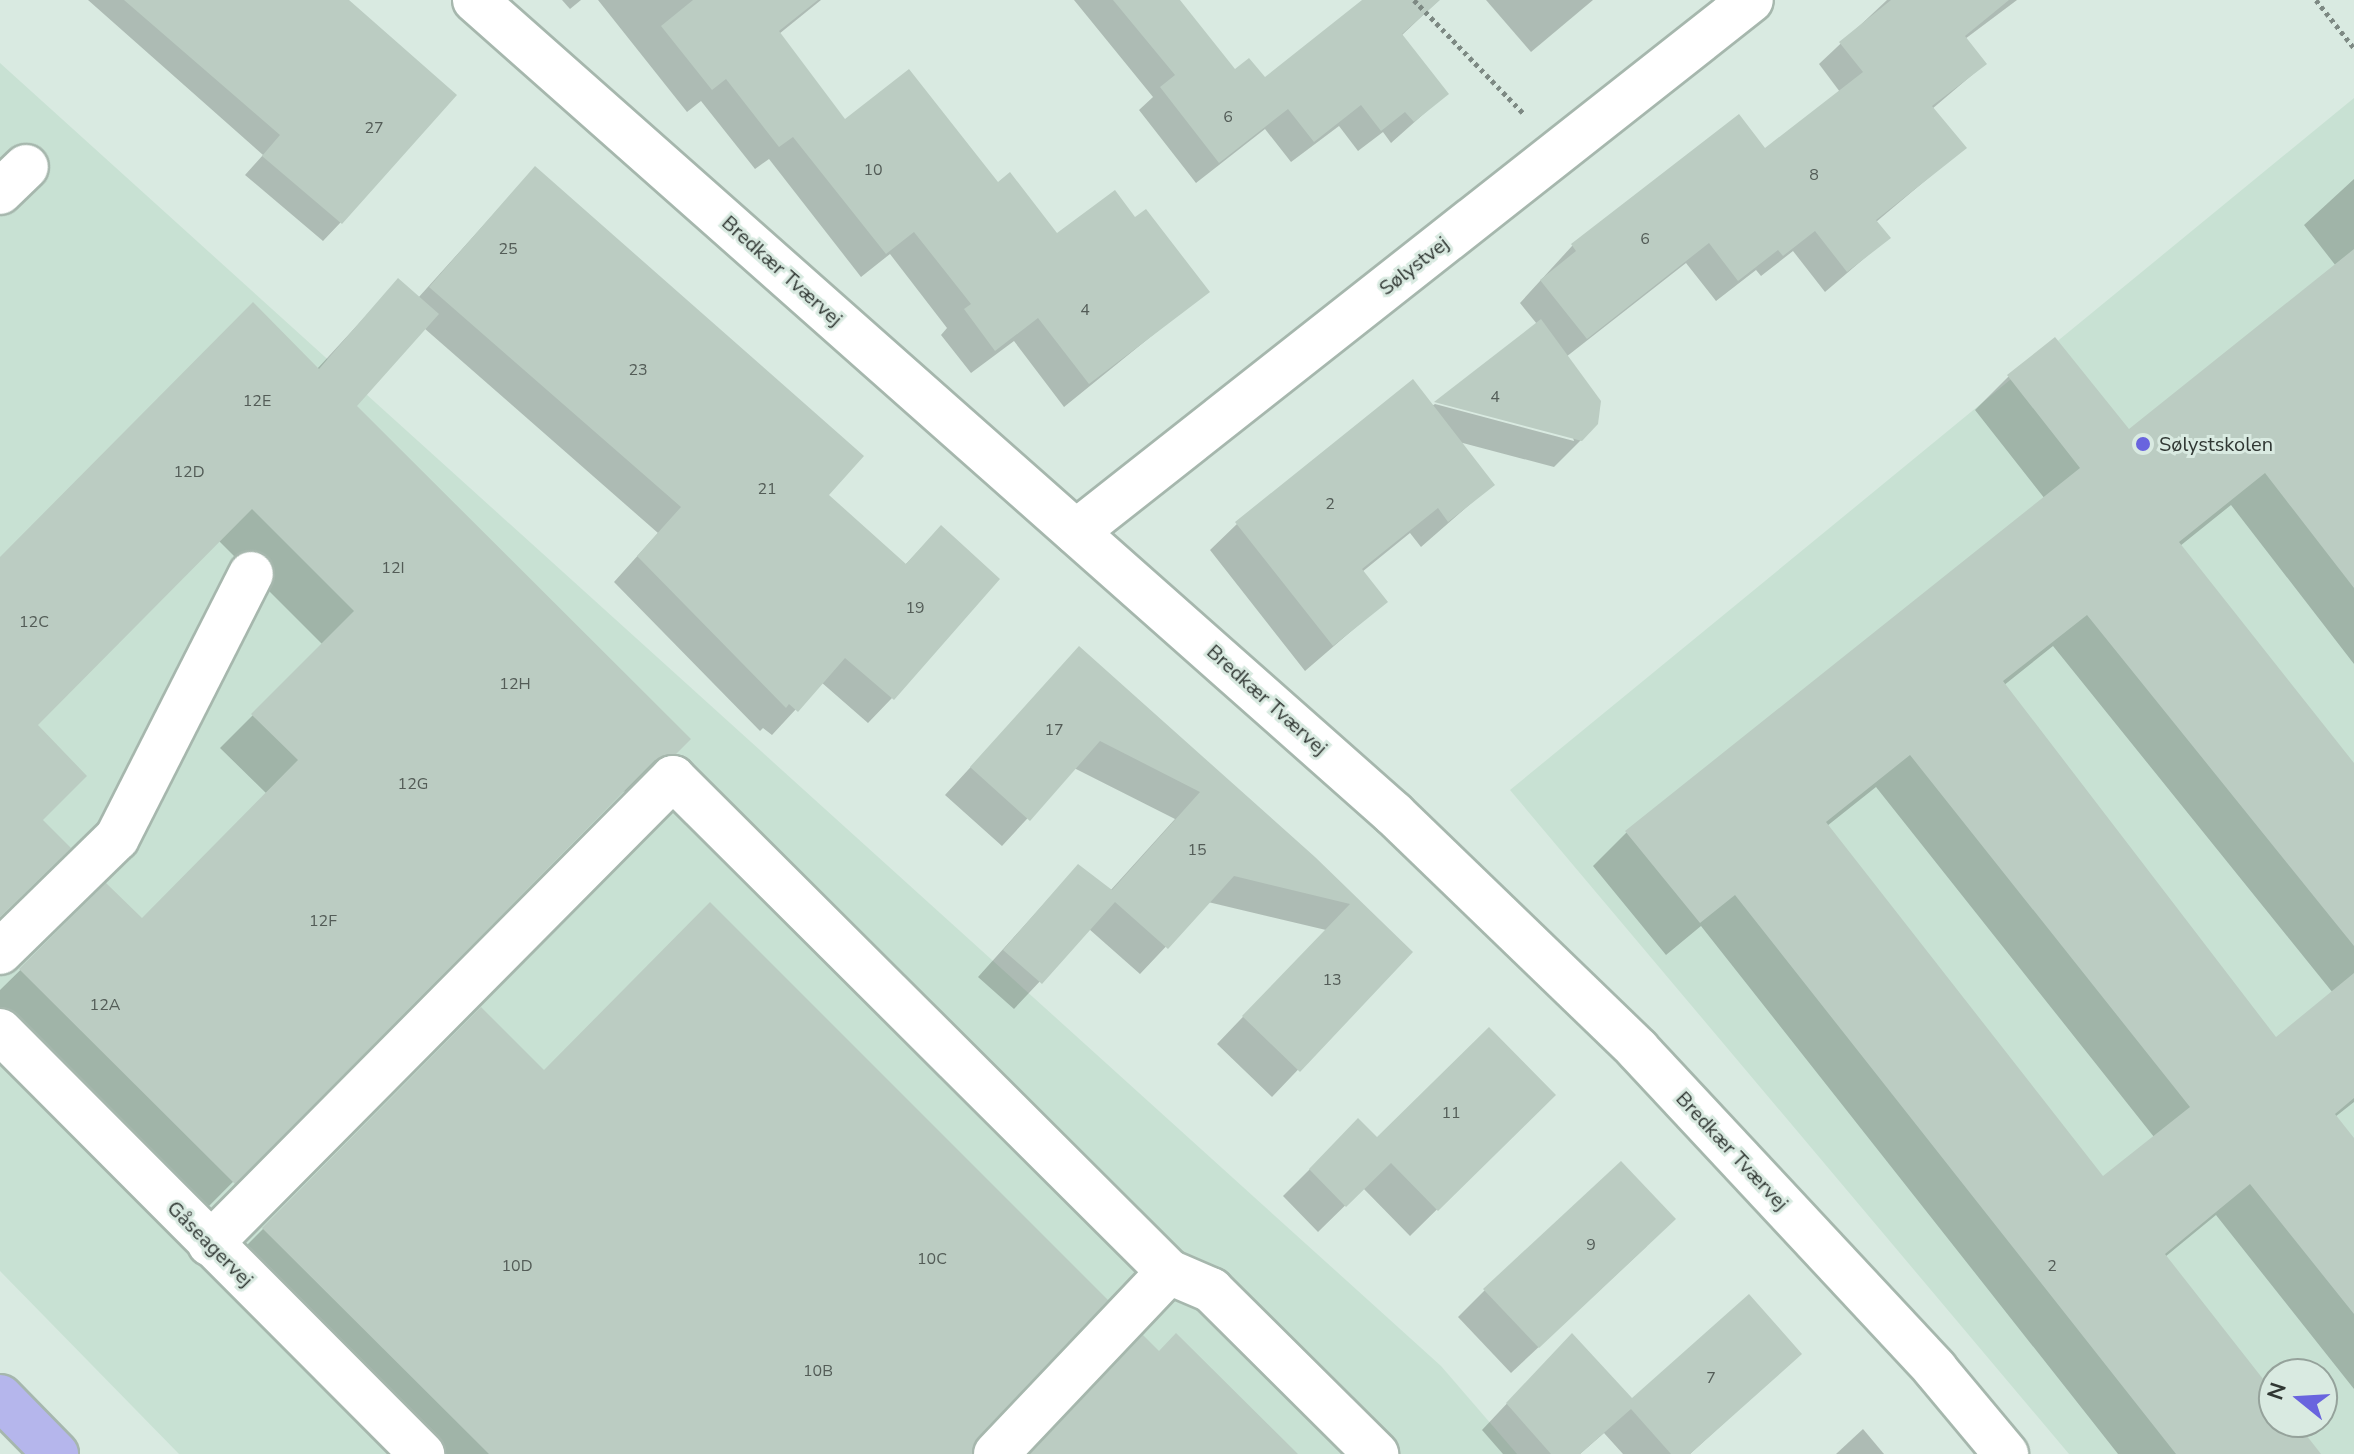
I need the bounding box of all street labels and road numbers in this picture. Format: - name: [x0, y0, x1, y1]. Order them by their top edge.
- street label: Bredkær Tværvej: [717, 211, 847, 331]
- street label: Sølystvej: [1375, 232, 1453, 300]
- street label: Bredkær Tværvej: [1202, 640, 1332, 760]
- street label: Bredkær Tværvej: [1671, 1087, 1793, 1215]
- street label: Gåseagervej: [162, 1196, 258, 1292]

